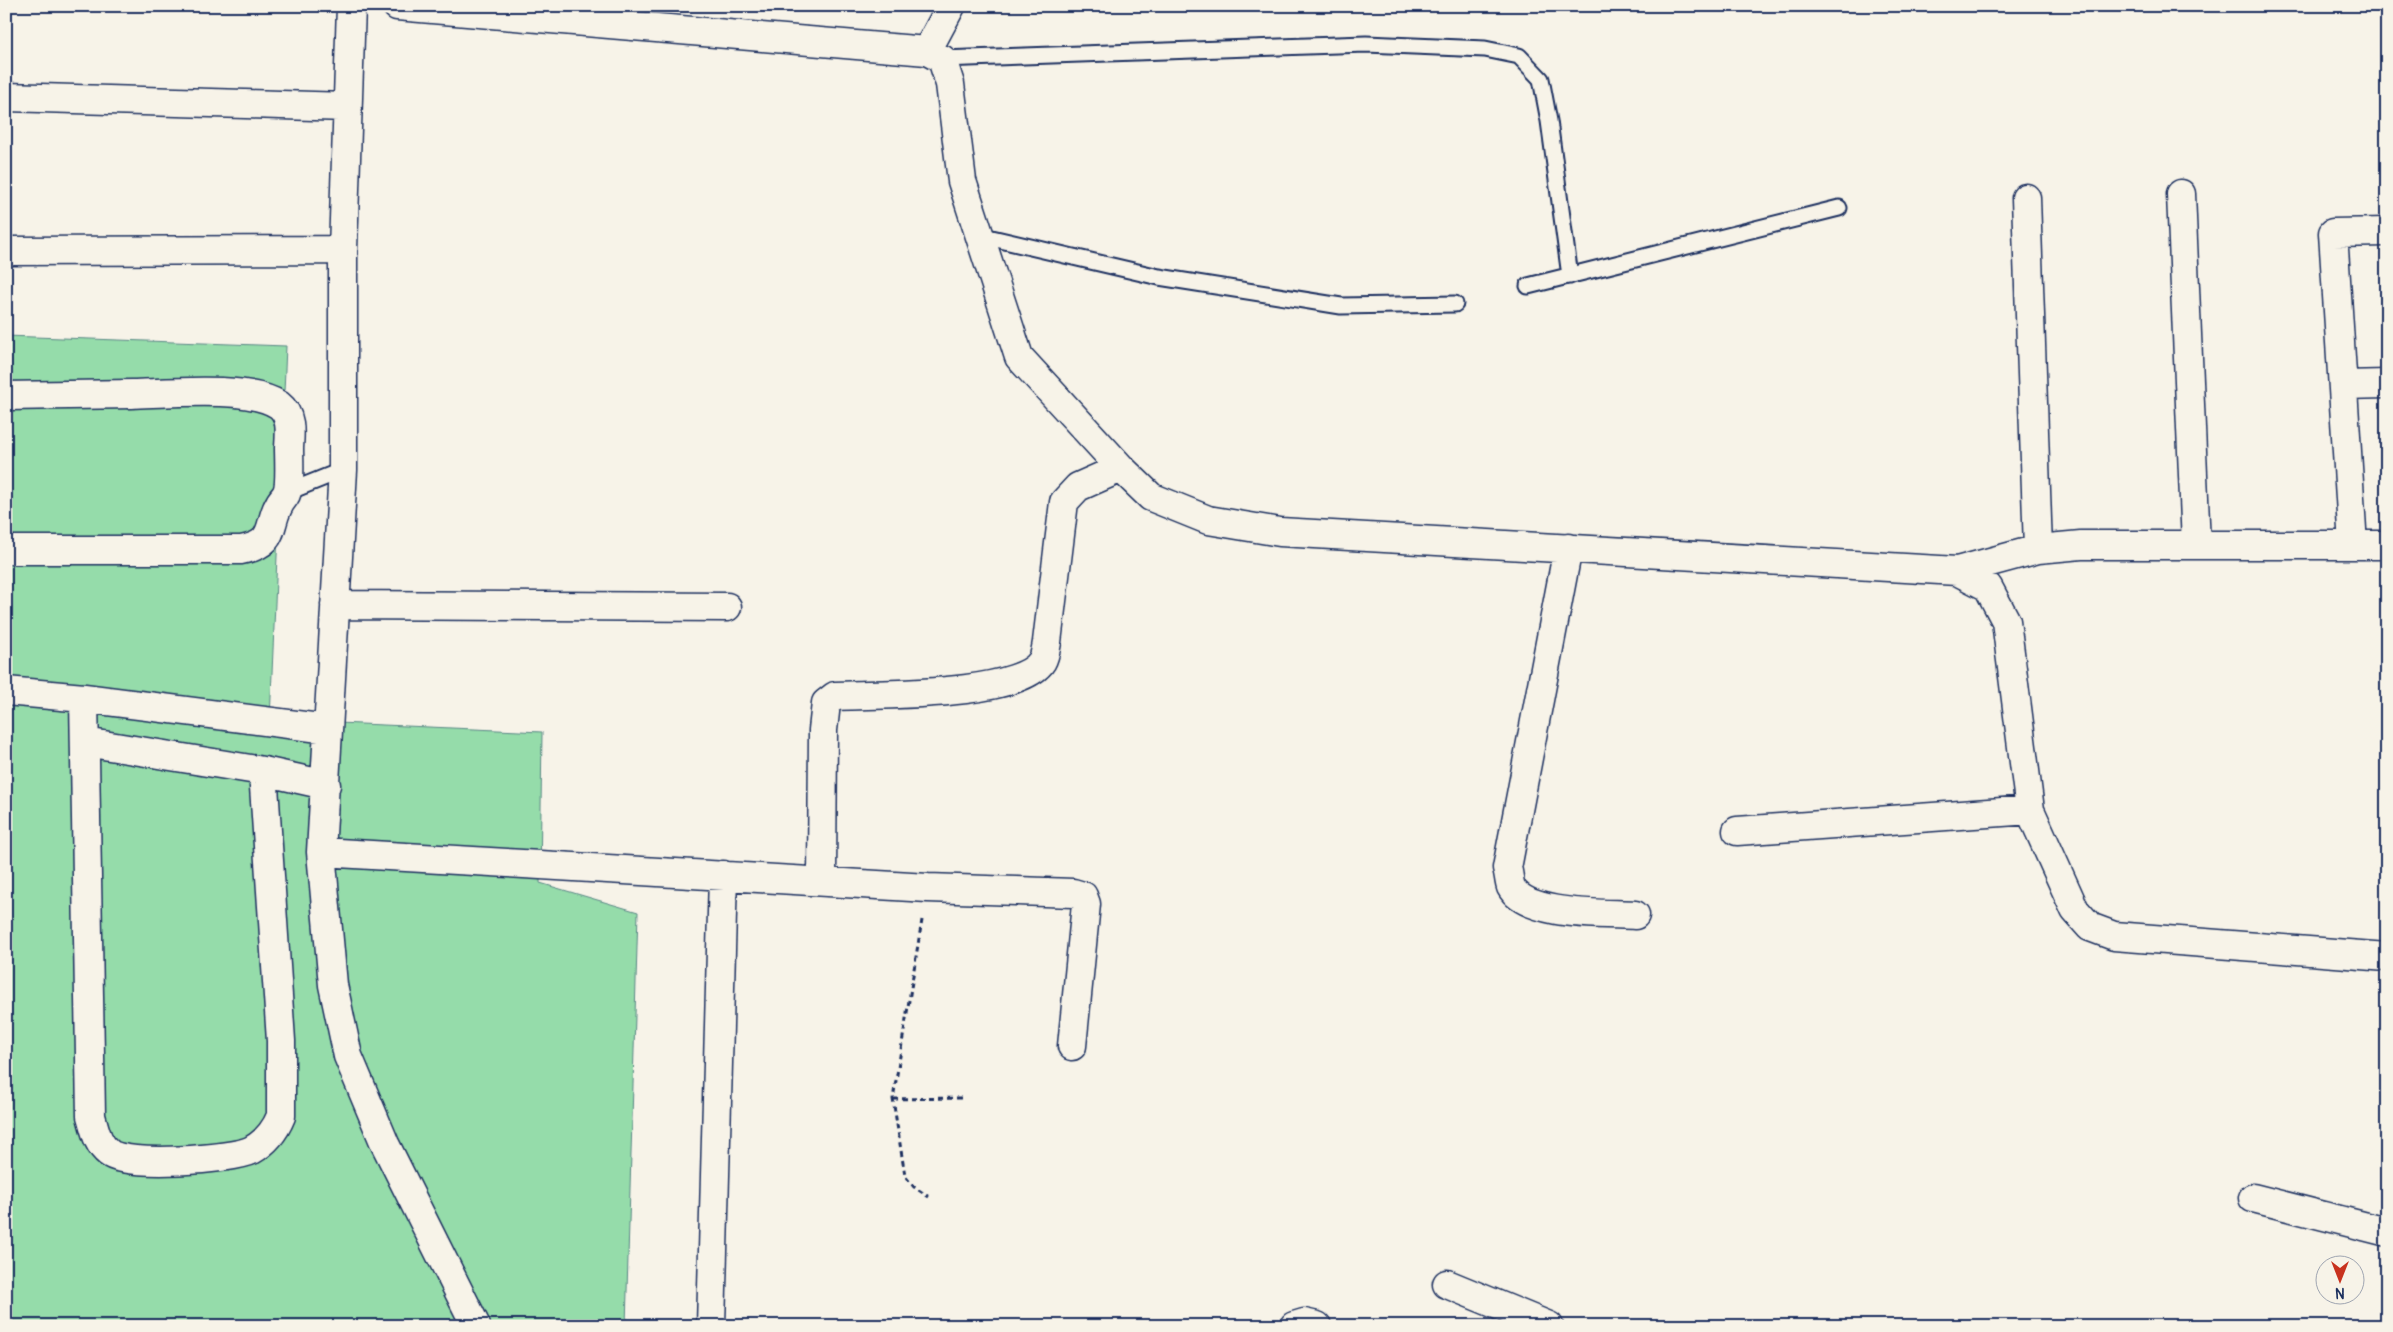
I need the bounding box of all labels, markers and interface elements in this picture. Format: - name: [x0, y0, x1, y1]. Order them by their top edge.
- north arrow: [2316, 1254, 2366, 1304]
- text: N: [2335, 1284, 2345, 1301]

